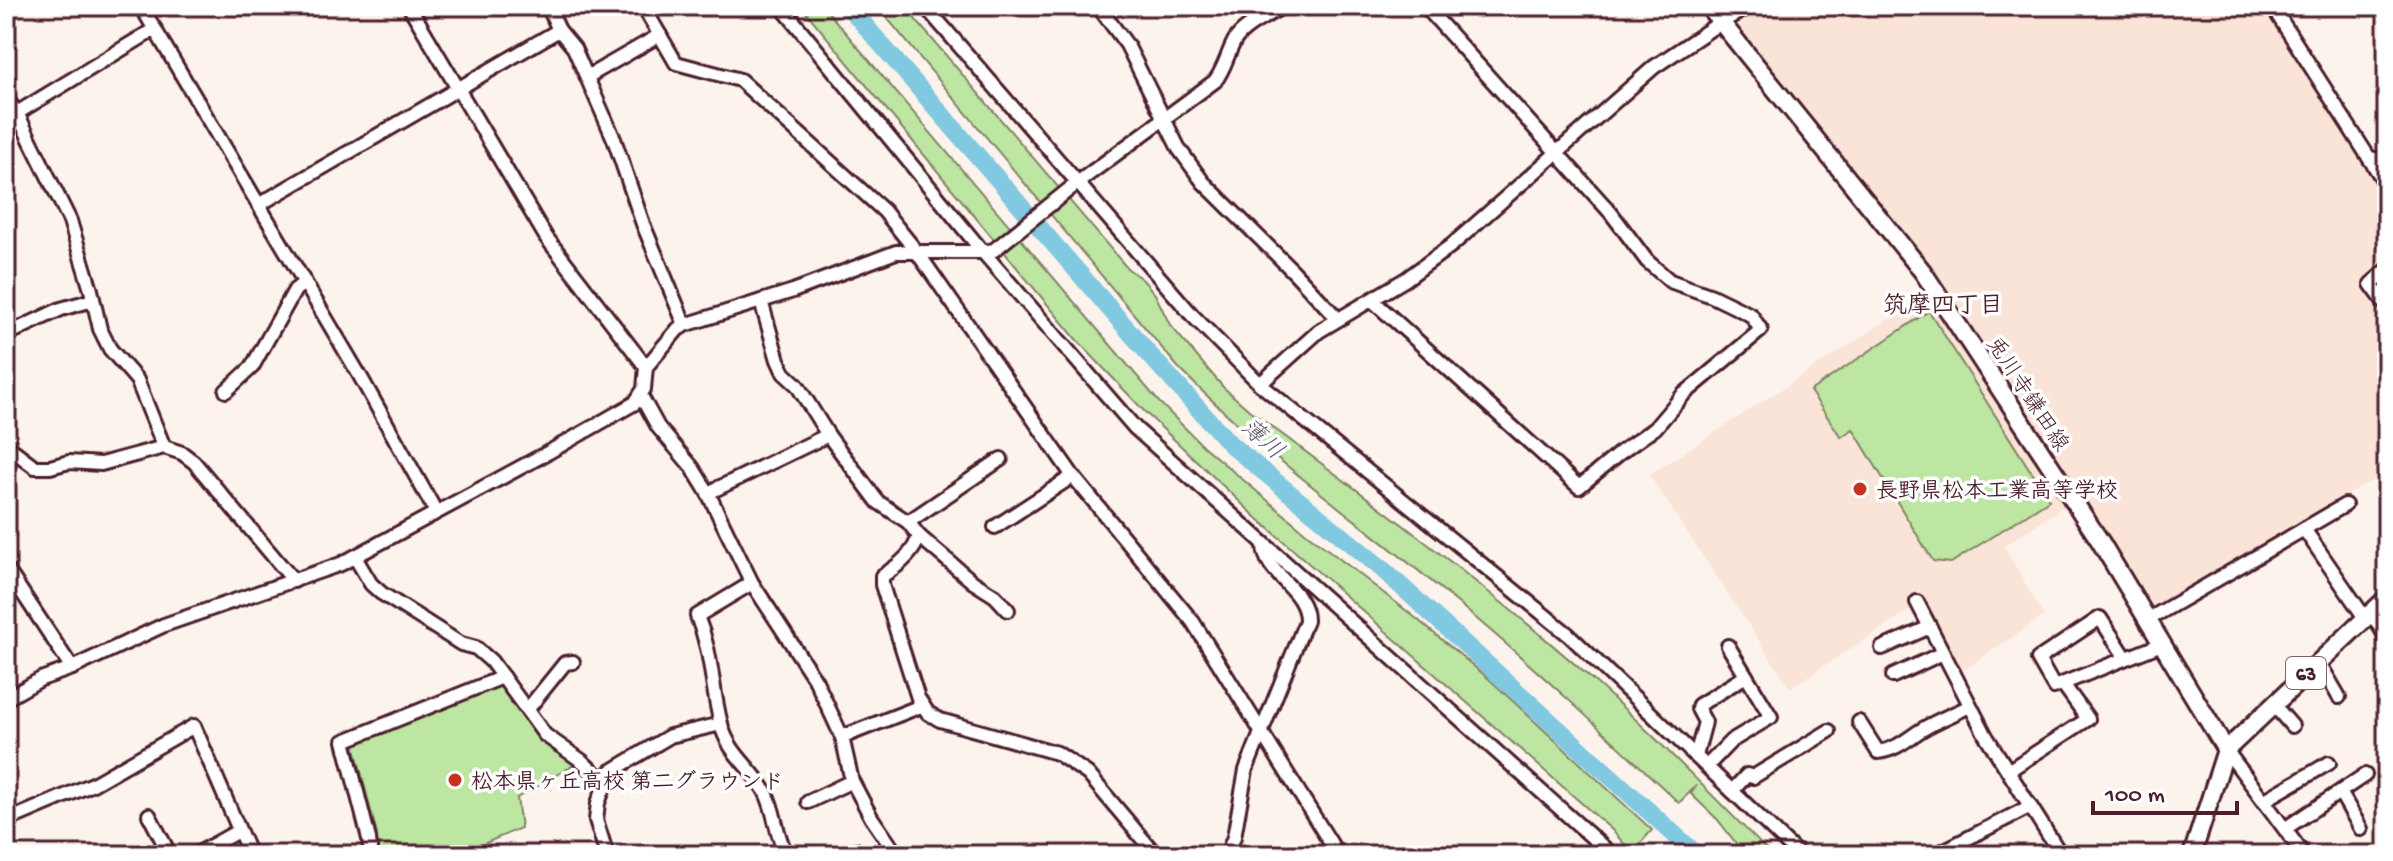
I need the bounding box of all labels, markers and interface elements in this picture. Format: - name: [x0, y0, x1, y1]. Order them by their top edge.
- district label: 筑摩四丁目: [1883, 292, 2003, 322]
- street label: 兎川寺鎌田線: [1979, 332, 2073, 458]
- water label: 薄川: [1233, 413, 1289, 467]
- place label: 長野県松本工業高等学校: [1876, 479, 2118, 506]
- marker: 長野県松本工業高等学校: [1851, 480, 1869, 498]
- road number: 63: [2286, 657, 2326, 689]
- scale bar: [2093, 765, 2237, 815]
- place label: 松本県ヶ丘高校 第二グラウンド: [471, 770, 784, 797]
- marker: 松本県ヶ丘高校 第二グラウンド: [446, 771, 464, 789]
- text: 100 m: [2104, 782, 2165, 811]

